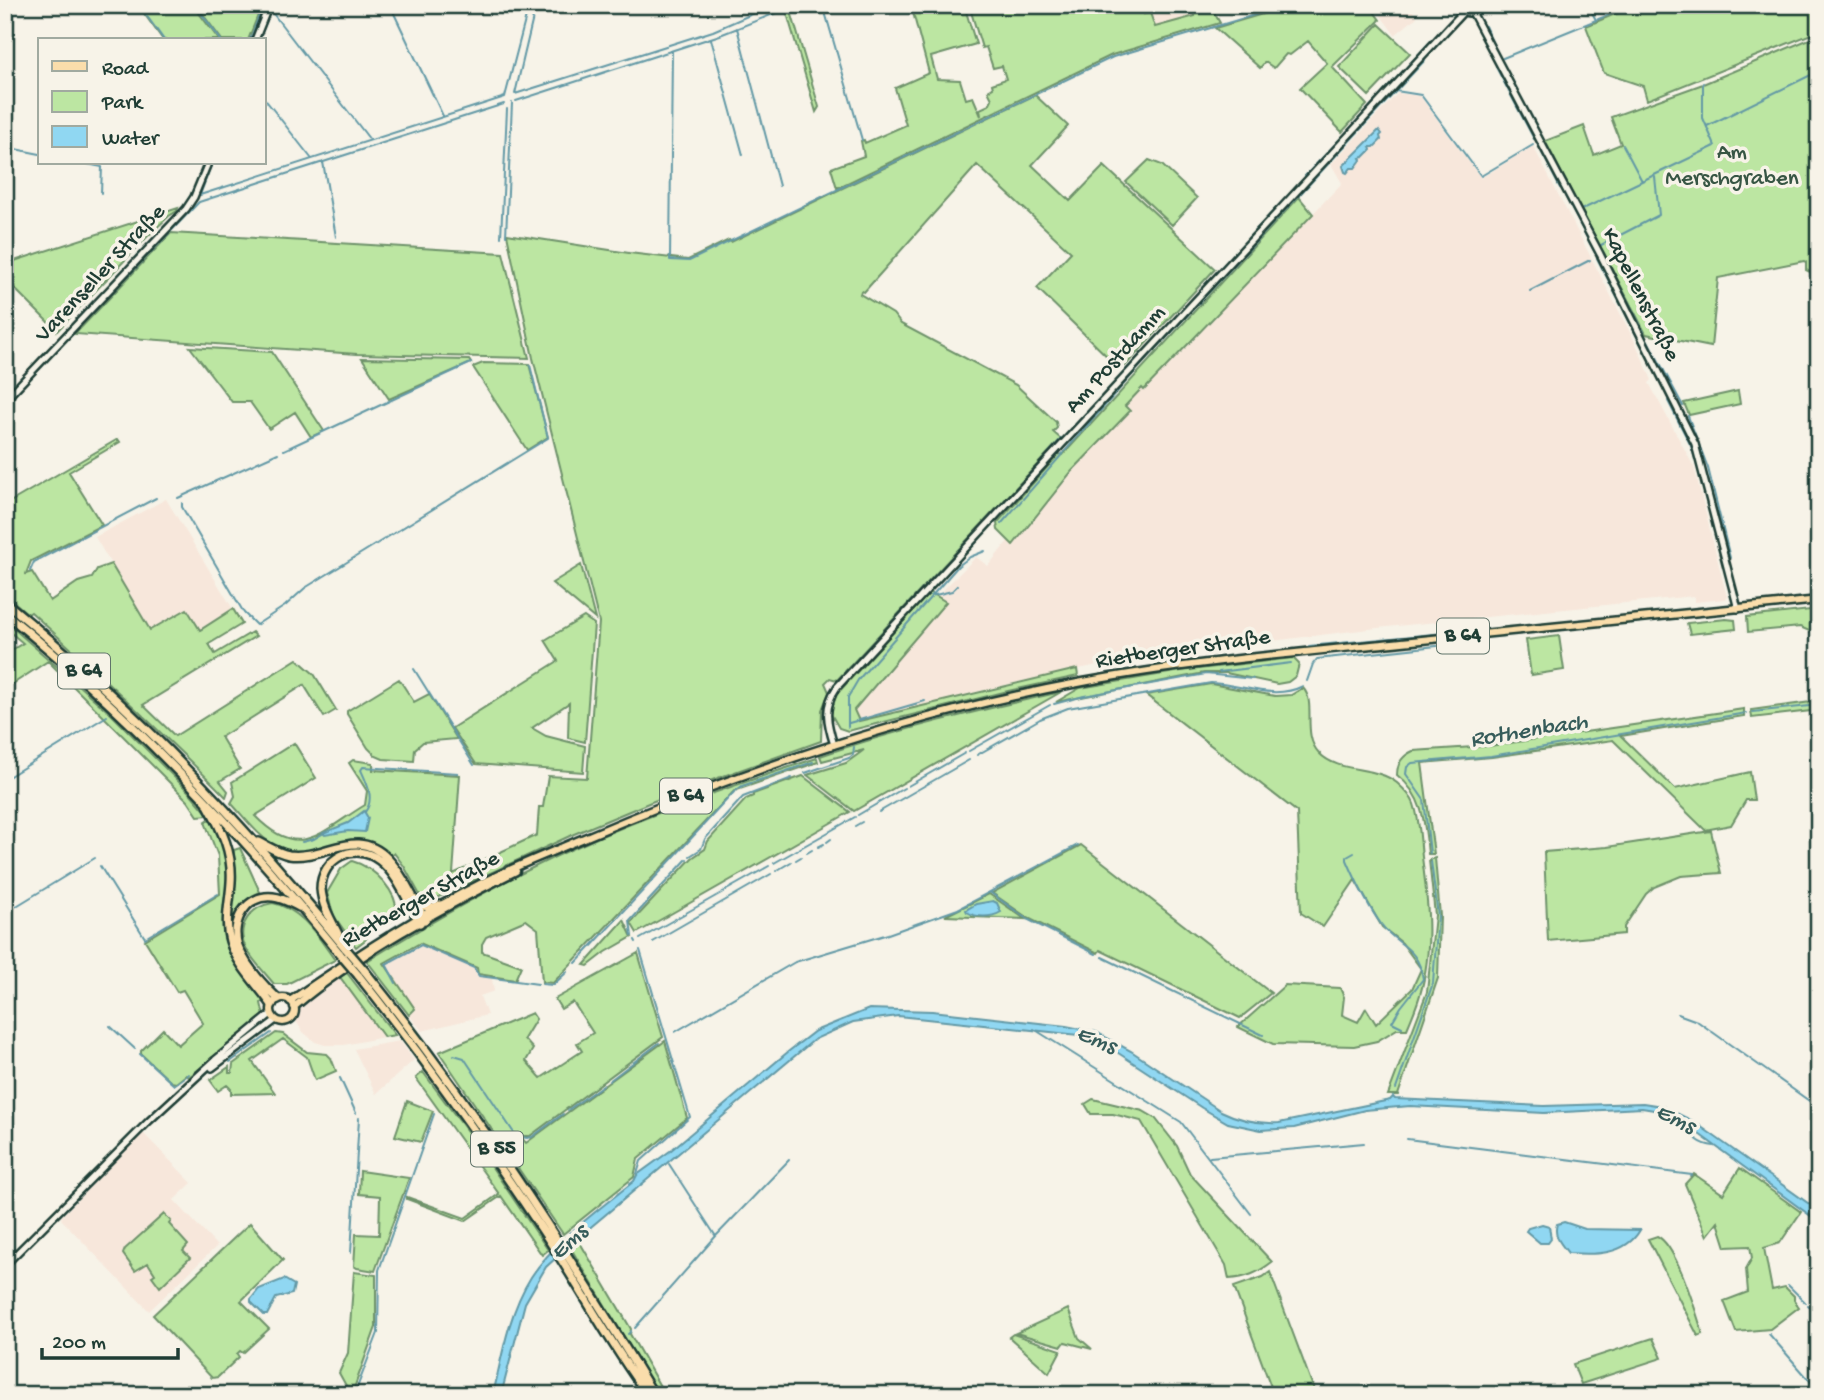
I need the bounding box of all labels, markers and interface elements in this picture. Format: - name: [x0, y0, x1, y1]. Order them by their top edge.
- legend: [38, 38, 266, 164]
- text: Road: [102, 58, 150, 83]
- text: Park: [101, 92, 145, 117]
- text: Water: [102, 128, 160, 153]
- park label: Am Merschgraben: [1665, 140, 1799, 193]
- street label: Varenseller Straße: [29, 198, 173, 349]
- street label: Kapellenstraße: [1595, 224, 1686, 367]
- street label: Am Postdamm: [1060, 300, 1172, 420]
- road number: B 64: [1437, 618, 1489, 654]
- street label: Rietberger Straße: [1094, 624, 1273, 676]
- road number: B 64: [58, 654, 110, 688]
- water label: Rothenbach: [1468, 708, 1591, 756]
- road number: B 64: [660, 778, 712, 814]
- street label: Rietberger Straße: [338, 845, 505, 954]
- water label: Ems: [1072, 1020, 1122, 1063]
- water label: Ems: [1650, 1098, 1702, 1143]
- road number: B 55: [471, 1132, 523, 1166]
- water label: Ems: [545, 1217, 596, 1267]
- scale bar: [42, 1316, 178, 1360]
- text: 200 m: [52, 1332, 106, 1357]

